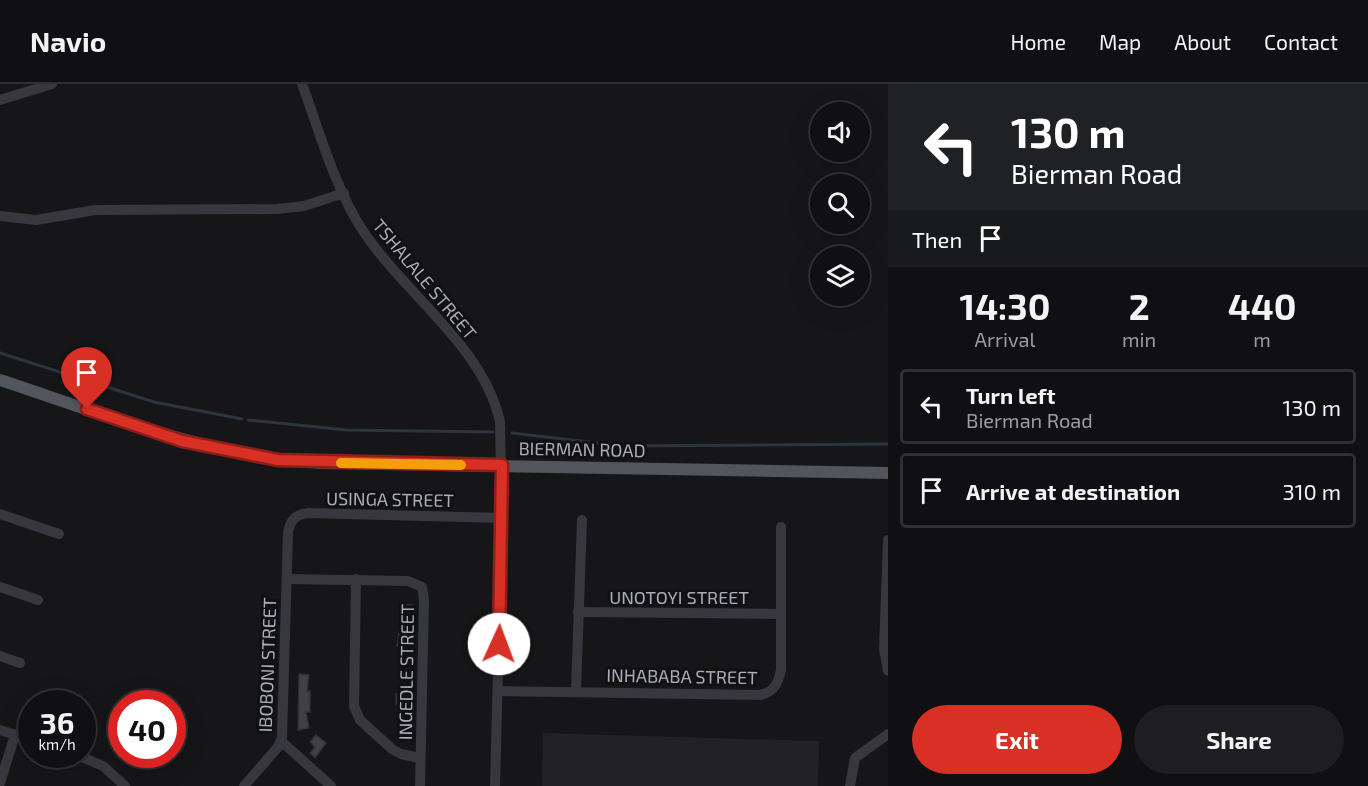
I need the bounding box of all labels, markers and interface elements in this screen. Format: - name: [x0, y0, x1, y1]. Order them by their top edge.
- text: Navio: [30, 24, 106, 58]
- text: Home: [1010, 29, 1066, 54]
- text: Map: [1099, 29, 1141, 54]
- text: About: [1174, 29, 1231, 54]
- text: Contact: [1264, 29, 1338, 54]
- map controls: [810, 102, 870, 306]
- button: sound: [810, 102, 870, 162]
- text: 130 m: [1011, 106, 1126, 156]
- icon: left: [912, 108, 990, 186]
- text: Bierman Road: [1011, 157, 1182, 189]
- button: search: [810, 174, 870, 234]
- street label: TSHALALE STREET: [368, 215, 482, 344]
- icon: arrive: [974, 222, 1007, 255]
- text: Then: [912, 226, 962, 252]
- button: layers: [810, 246, 870, 306]
- text: 14:30: [960, 284, 1050, 327]
- text: 2: [1129, 284, 1150, 327]
- text: 440: [1228, 284, 1296, 327]
- text: Arrival: [975, 327, 1035, 351]
- text: min: [1122, 327, 1156, 351]
- text: m: [1253, 327, 1271, 351]
- pin: [61, 347, 112, 409]
- icon: arrive: [70, 356, 103, 389]
- text: Turn left: [966, 382, 1055, 408]
- icon: left: [915, 390, 948, 423]
- text: 130 m: [1283, 394, 1341, 420]
- text: Bierman Road: [966, 408, 1093, 432]
- street label: BIERMAN ROAD: [518, 437, 646, 461]
- icon: arrive: [915, 474, 948, 507]
- text: Arrive at destination: [966, 478, 1180, 504]
- text: 310 m: [1283, 478, 1341, 504]
- street label: USINGA STREET: [326, 487, 455, 511]
- street label: UNOTOYI STREET: [609, 586, 749, 608]
- street label: IBOBONI STREET: [254, 597, 280, 733]
- street label: INGEDLE STREET: [394, 603, 418, 740]
- position arrow: [467, 612, 531, 676]
- street label: INHABABA STREET: [606, 664, 758, 688]
- speed limit sign: 40: [108, 690, 186, 768]
- text: 36: [40, 704, 74, 740]
- button: Exit: [912, 705, 1122, 774]
- button: Share: [1134, 705, 1344, 774]
- text: km/h: [38, 735, 76, 753]

